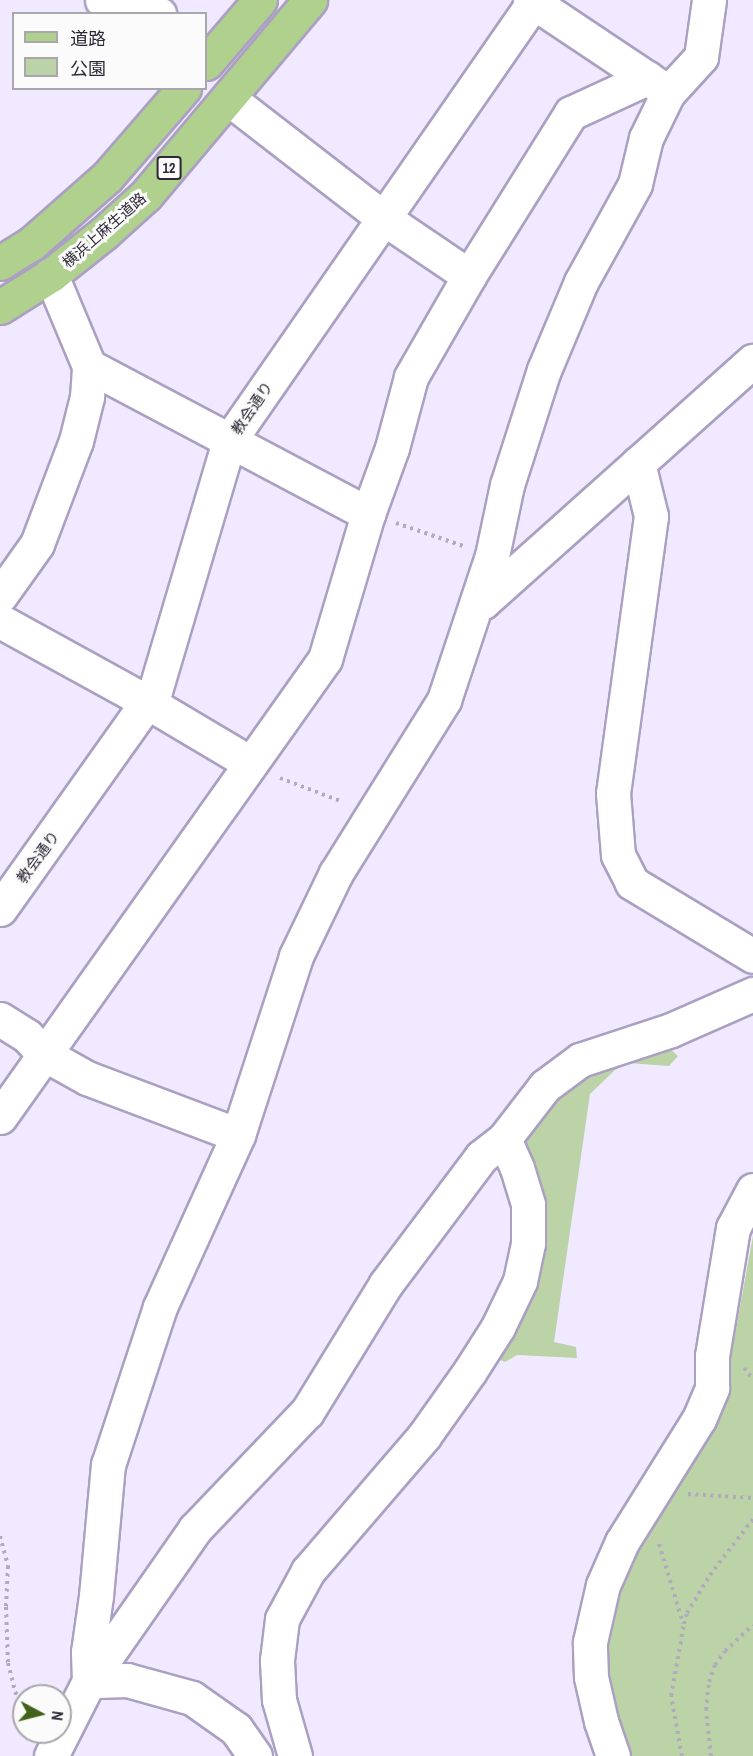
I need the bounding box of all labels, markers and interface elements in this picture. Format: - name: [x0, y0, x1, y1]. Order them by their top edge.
- legend: [12, 12, 207, 90]
- text: 道路: [70, 26, 106, 51]
- text: 公園: [70, 56, 106, 81]
- road number: 12: [156, 157, 182, 179]
- street label: 横浜上麻生道路: [58, 189, 150, 271]
- street label: 教会通り: [228, 378, 276, 438]
- street label: 教会通り: [13, 827, 63, 887]
- north arrow: [12, 1684, 72, 1744]
- text: N: [46, 1710, 69, 1722]

